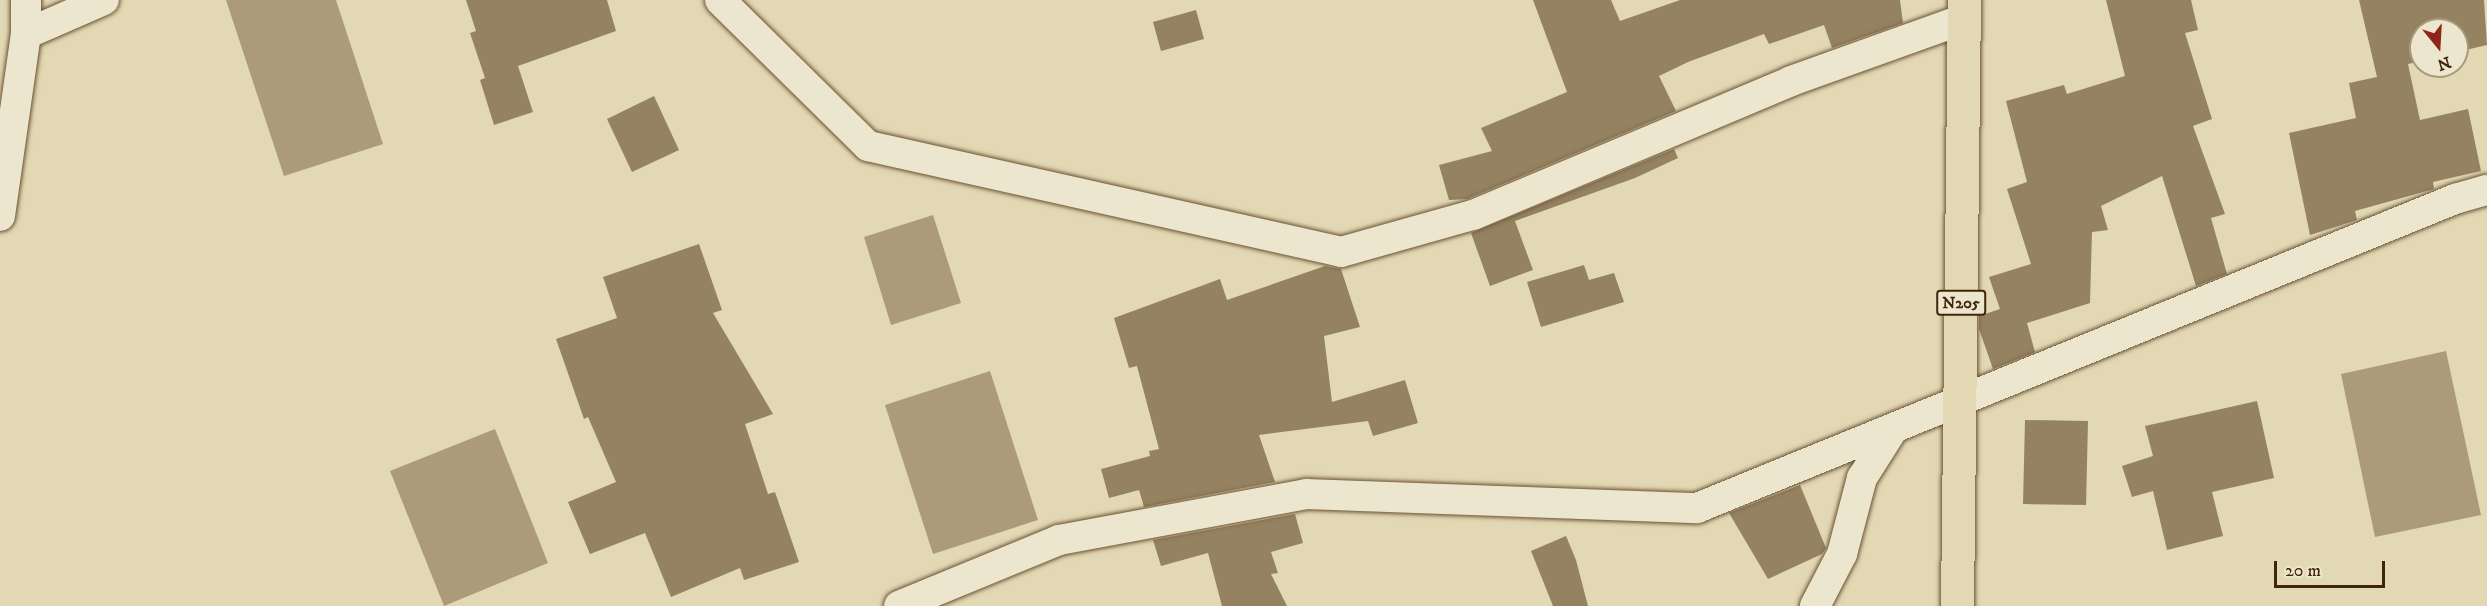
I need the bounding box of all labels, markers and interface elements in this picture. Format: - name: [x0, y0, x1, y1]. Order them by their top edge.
- north arrow: [2409, 18, 2469, 78]
- text: N: [2435, 52, 2453, 75]
- road number: N205: [1936, 290, 1986, 316]
- scale bar: [2277, 549, 2388, 587]
- text: 20 m: [2285, 560, 2321, 582]

